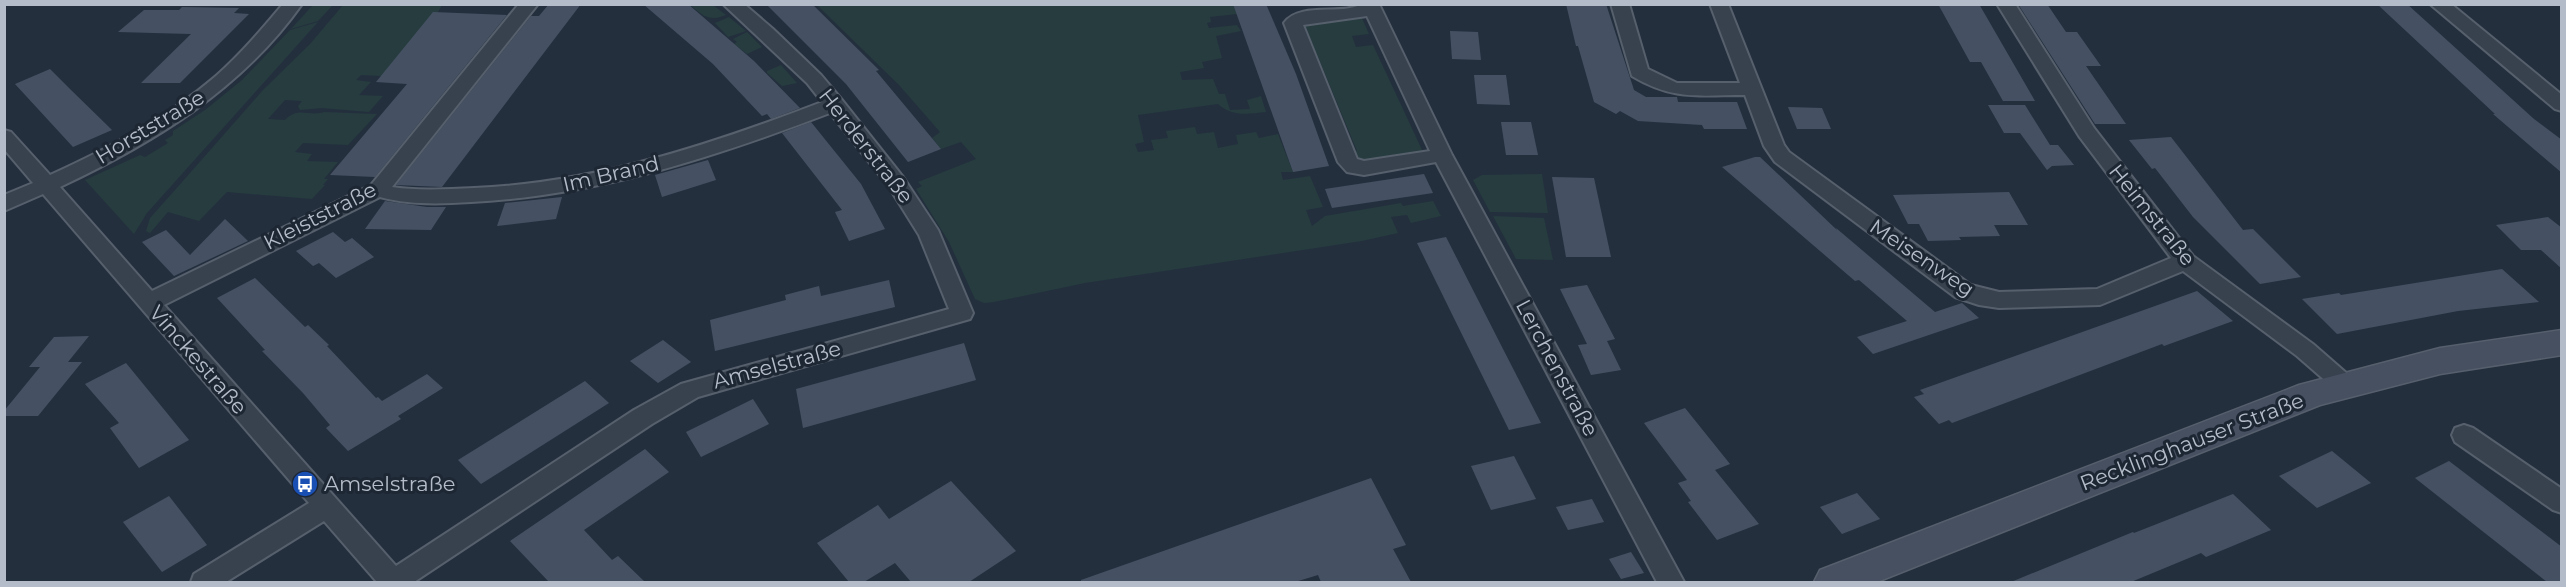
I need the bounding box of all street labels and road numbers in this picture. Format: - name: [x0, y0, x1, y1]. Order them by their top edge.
- street label: Herderstraße: [814, 83, 919, 208]
- street label: Horststraße: [91, 84, 209, 169]
- street label: Im Brand: [560, 150, 662, 197]
- street label: Heimstraße: [2104, 159, 2201, 270]
- street label: Kleiststraße: [259, 176, 380, 255]
- street label: Meisenweg: [1865, 214, 1979, 302]
- street label: Lerchenstraße: [1511, 295, 1604, 440]
- street label: Vinckestraße: [144, 300, 252, 419]
- street label: Amselstraße: [710, 335, 844, 394]
- street label: Recklinghauser Straße: [2076, 387, 2307, 496]

